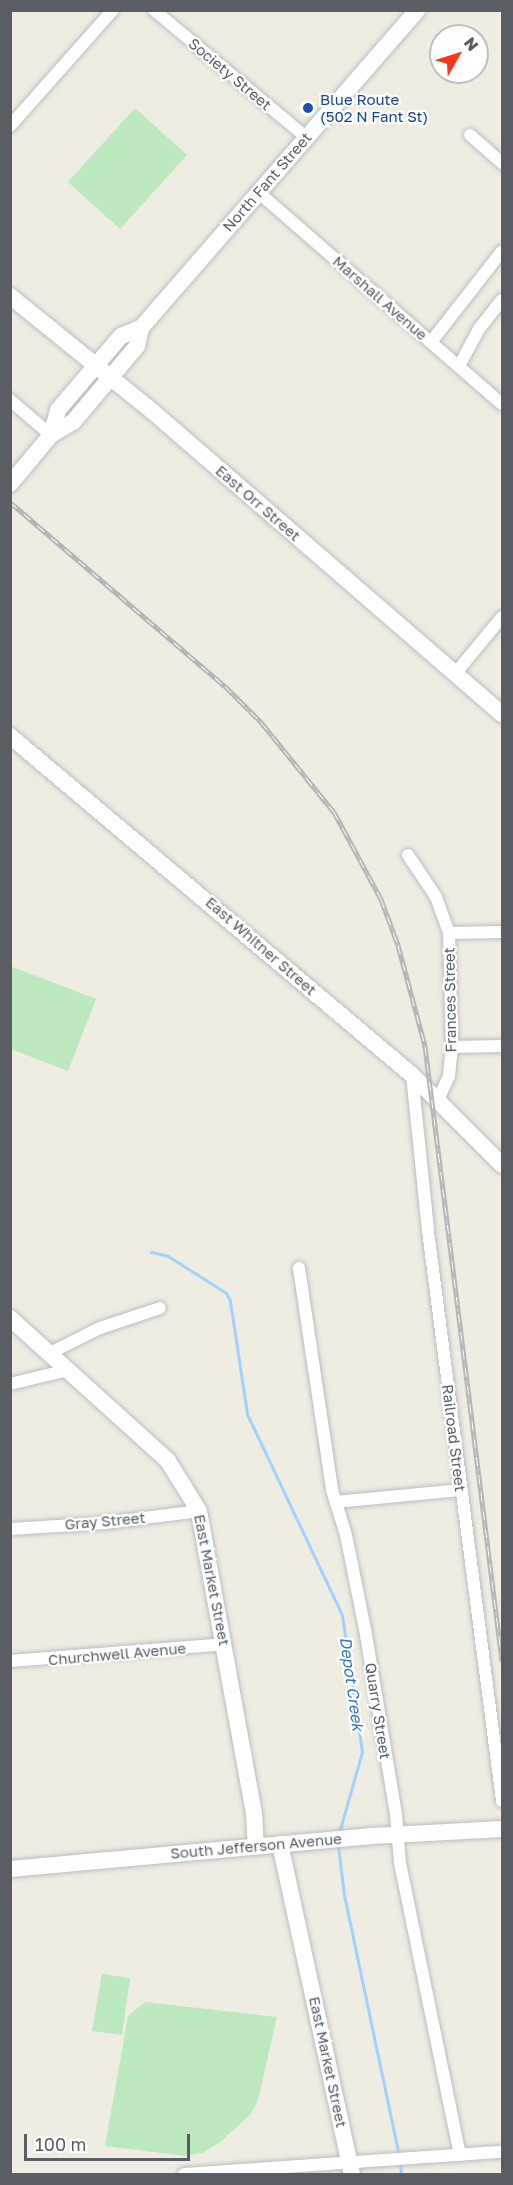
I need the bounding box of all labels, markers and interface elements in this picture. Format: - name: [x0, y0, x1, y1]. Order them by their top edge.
- north arrow: [429, 24, 489, 84]
- text: N: [460, 33, 483, 55]
- street label: Society Street: [185, 34, 275, 114]
- place label: Blue Route (502 N Fant St): [320, 90, 428, 125]
- marker: Blue Route (502 N Fant St): [301, 101, 315, 115]
- street label: North Fant Street: [219, 129, 315, 235]
- street label: Marshall Avenue: [329, 252, 431, 344]
- street label: East Orr Street: [212, 461, 304, 545]
- street label: East Whitner Street: [202, 893, 320, 999]
- street label: Frances Street: [440, 947, 460, 1053]
- street label: Railroad Street: [438, 1383, 470, 1493]
- street label: Gray Street: [64, 1509, 146, 1533]
- street label: East Market Street: [190, 1513, 234, 1647]
- water label: Depot Creek: [336, 1636, 368, 1732]
- street label: Churchwell Avenue: [47, 1639, 187, 1669]
- street label: Quarry Street: [361, 1662, 395, 1760]
- street label: South Jefferson Avenue: [170, 1830, 342, 1862]
- street label: East Market Street: [305, 1995, 351, 2129]
- scale bar: [27, 2122, 194, 2160]
- text: 100 m: [35, 2133, 86, 2155]

